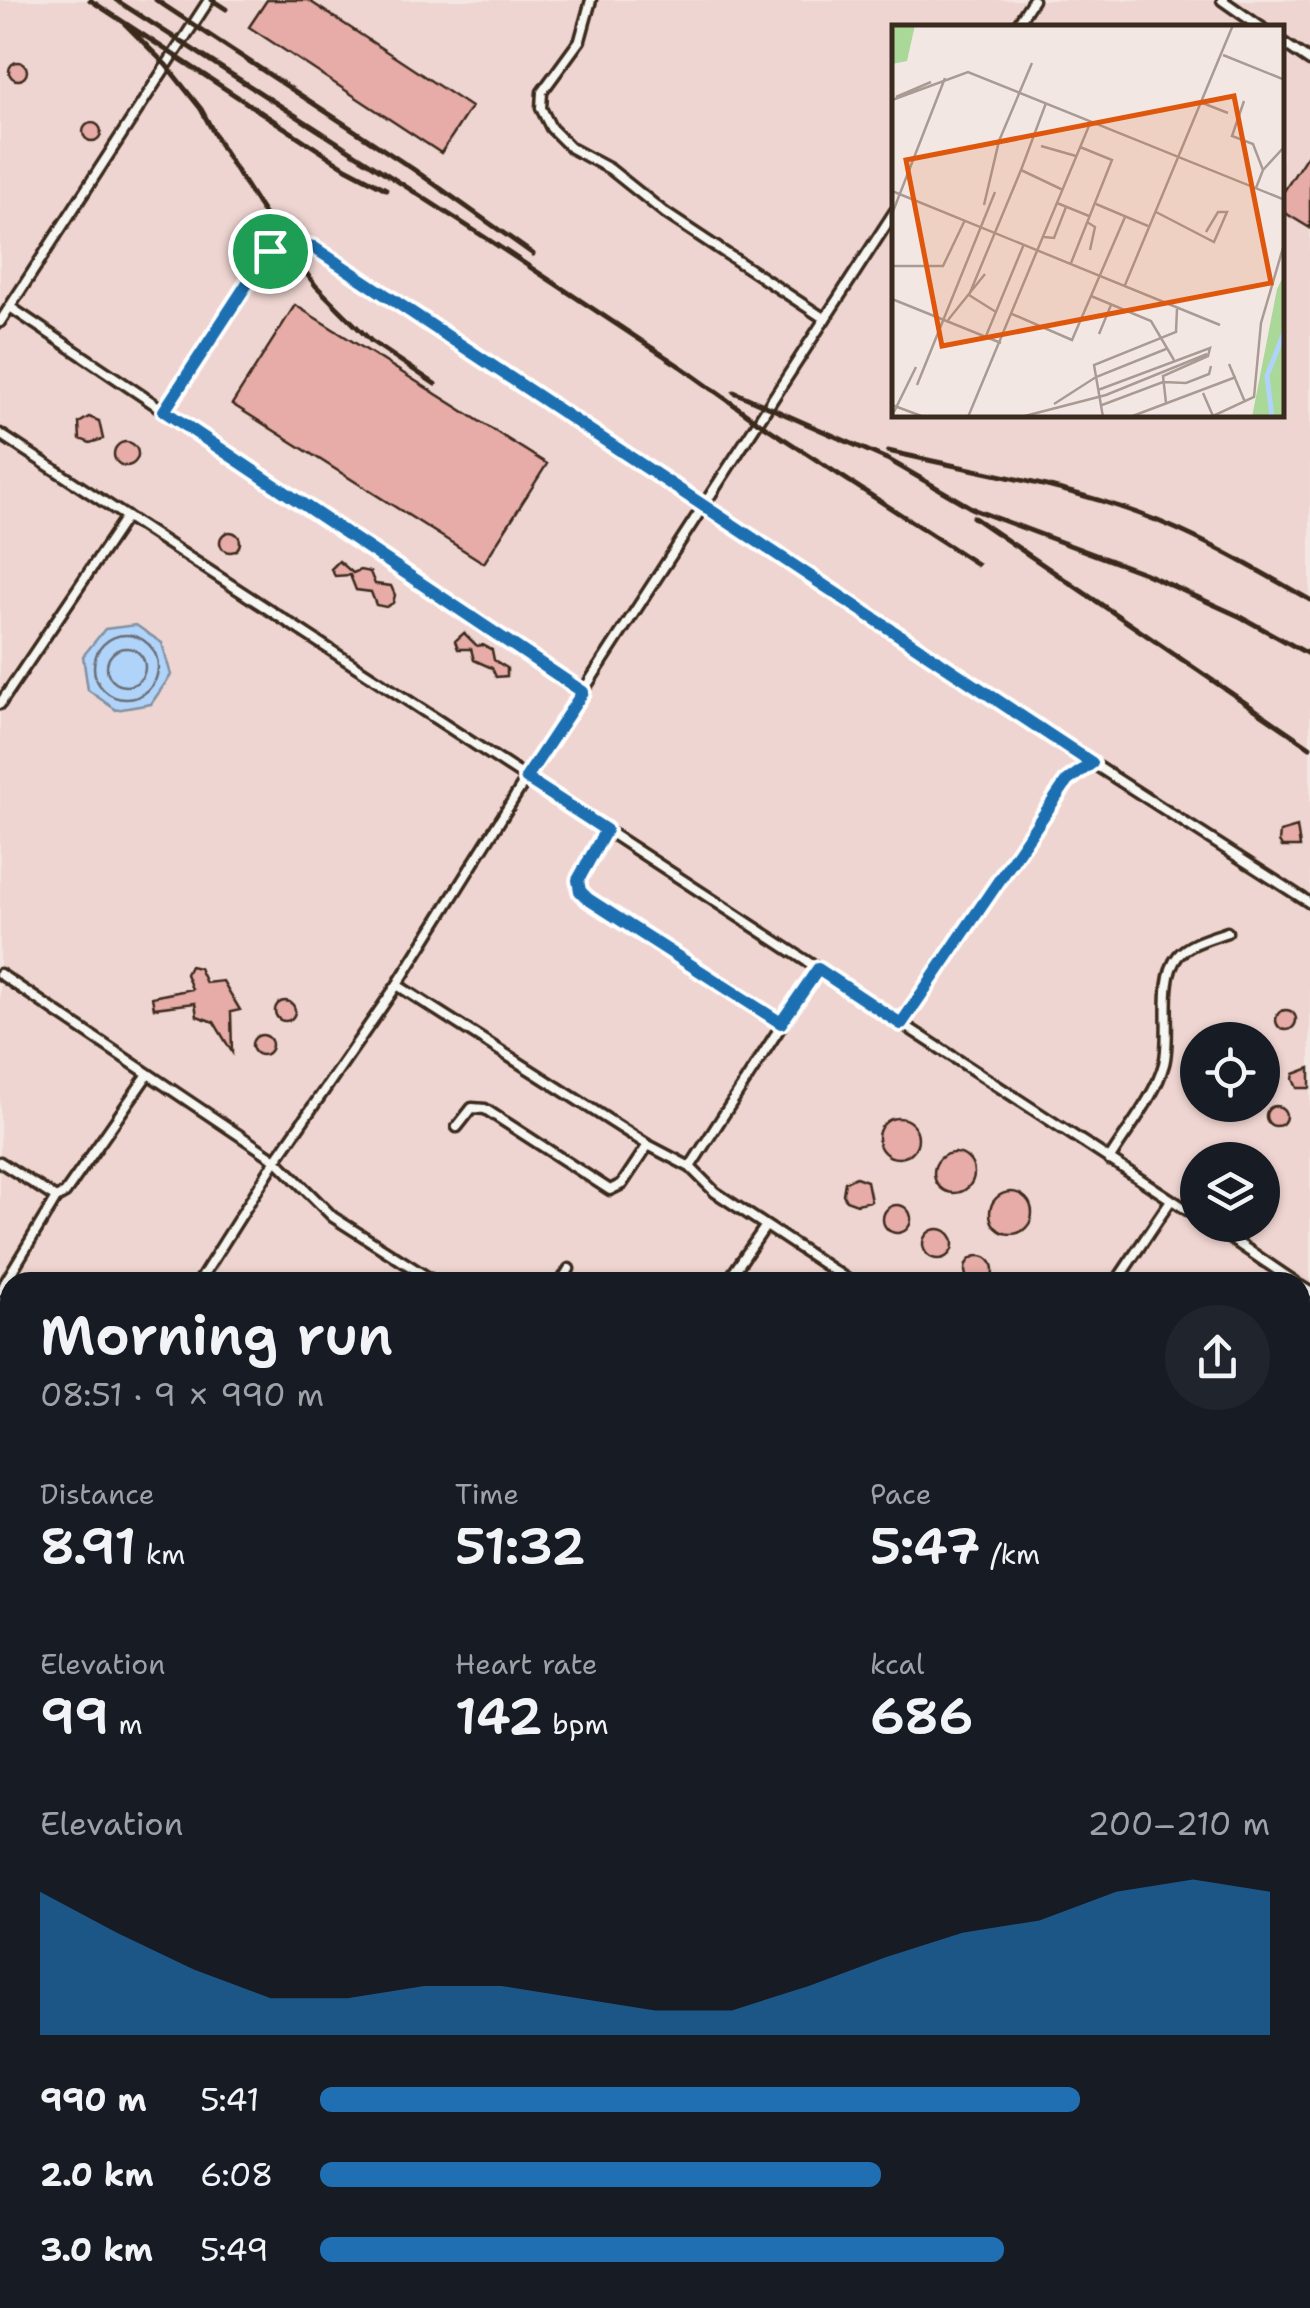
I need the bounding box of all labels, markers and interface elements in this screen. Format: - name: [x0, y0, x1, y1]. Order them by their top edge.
- inset map: [892, 25, 1285, 418]
- pin: [228, 209, 313, 294]
- icon: arrive: [243, 224, 298, 279]
- map controls: [1180, 1022, 1280, 1242]
- button: locate: [1180, 1022, 1280, 1122]
- button: layers: [1180, 1142, 1280, 1242]
- text: Morning run: [40, 1298, 393, 1372]
- button: share: [1165, 1305, 1270, 1410]
- text: 08:51 · 9 × 990 m: [40, 1373, 324, 1416]
- text: Distance: [40, 1475, 155, 1513]
- text: Time: [455, 1475, 519, 1513]
- text: Pace: [870, 1475, 932, 1513]
- text: 8.91: [40, 1513, 136, 1580]
- text: 51:32: [455, 1513, 586, 1580]
- text: 5:47: [870, 1513, 981, 1580]
- text: km: [136, 1535, 185, 1573]
- text: /km: [981, 1535, 1040, 1573]
- text: Elevation: [40, 1645, 165, 1683]
- text: Heart rate: [455, 1645, 598, 1683]
- text: kcal: [870, 1645, 924, 1683]
- text: 99: [40, 1683, 109, 1750]
- text: 142: [455, 1683, 543, 1750]
- text: 686: [870, 1683, 973, 1750]
- text: m: [109, 1705, 143, 1743]
- text: bpm: [543, 1705, 609, 1743]
- text: Elevation: [40, 1802, 183, 1845]
- text: 200–210 m: [1087, 1802, 1270, 1845]
- text: 990 m: [40, 2078, 147, 2121]
- text: 5:41: [200, 2078, 259, 2121]
- text: 2.0 km: [40, 2153, 154, 2196]
- text: 6:08: [200, 2153, 273, 2196]
- text: 3.0 km: [40, 2228, 153, 2271]
- text: 5:49: [200, 2228, 269, 2271]

